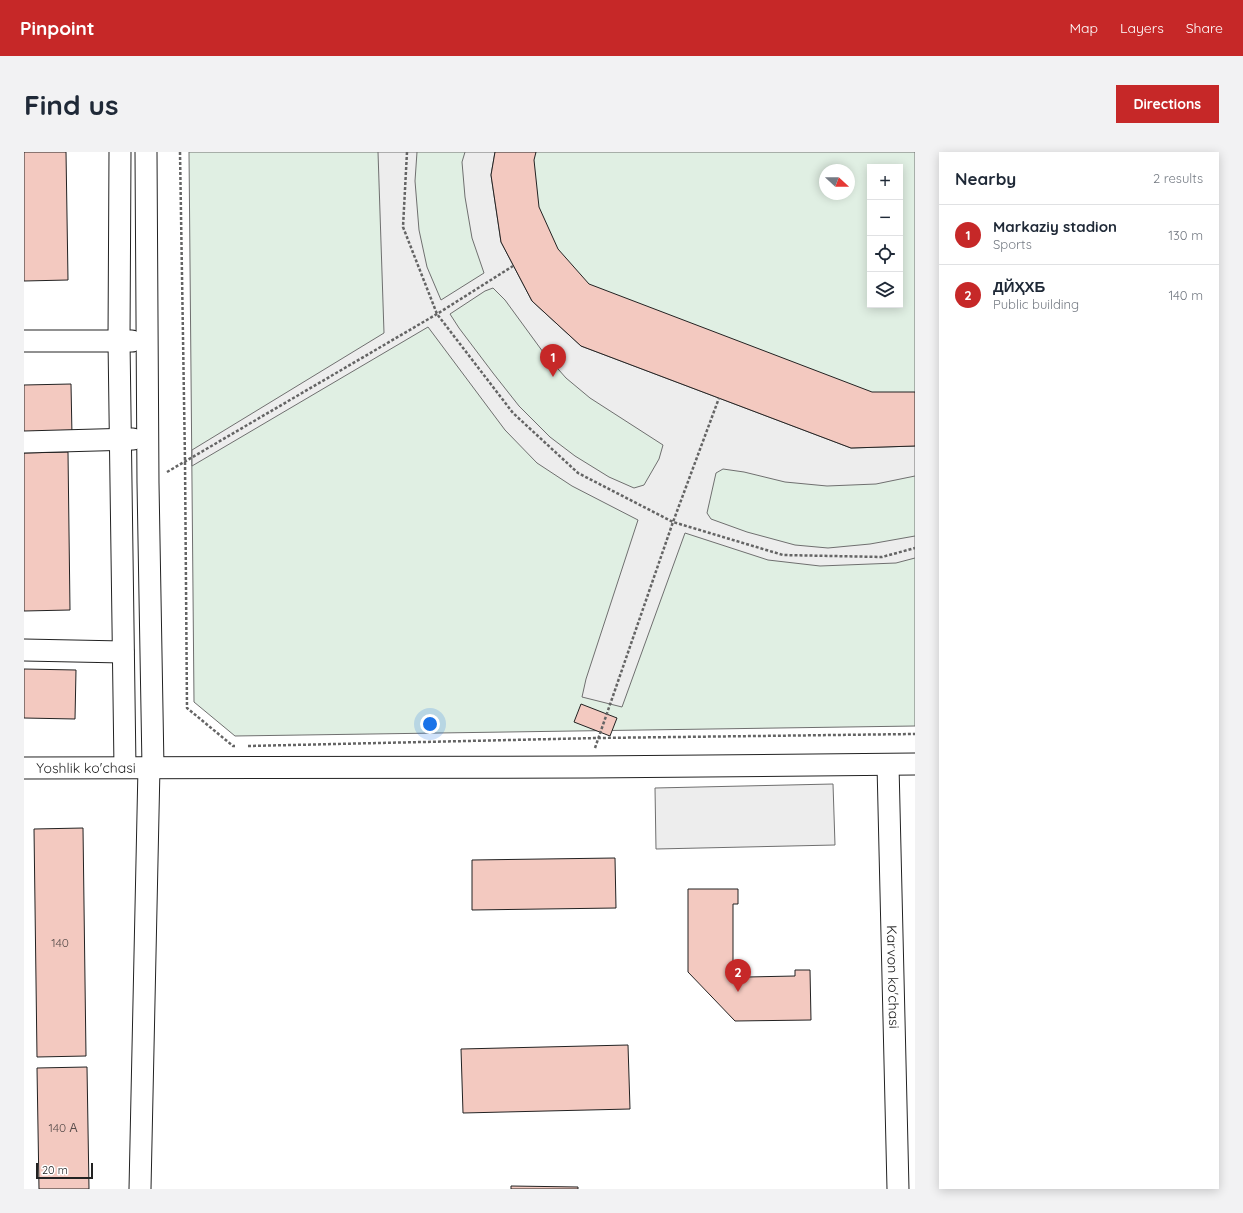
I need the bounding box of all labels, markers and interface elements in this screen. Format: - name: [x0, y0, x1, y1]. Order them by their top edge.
- text: Pinpoint: [20, 16, 95, 40]
- text: Map: [1069, 19, 1098, 37]
- text: Layers: [1120, 19, 1164, 37]
- text: Share: [1186, 19, 1223, 37]
- button: Directions: [1116, 85, 1219, 123]
- text: Find us: [24, 87, 118, 122]
- north arrow: [819, 164, 855, 200]
- map controls: [867, 164, 903, 308]
- button: +: [867, 164, 903, 200]
- text: Nearby: [955, 168, 1016, 189]
- text: 2 results: [1153, 170, 1203, 186]
- button: −: [867, 200, 903, 236]
- text: Markaziy stadion: [993, 217, 1117, 236]
- text: 1: [965, 227, 971, 243]
- text: 130 m: [1168, 227, 1203, 243]
- button: locate: [867, 236, 903, 272]
- text: Sports: [993, 236, 1032, 252]
- button: layers: [867, 272, 903, 308]
- text: ДЙҲХБ: [993, 277, 1045, 296]
- text: 2: [964, 287, 972, 303]
- text: 140 m: [1168, 287, 1203, 303]
- text: Public building: [993, 296, 1079, 312]
- pin: 1: [540, 344, 566, 377]
- your location: [420, 714, 440, 734]
- street label: Yoshlik ko'chasi: [36, 759, 136, 777]
- street label: Karvon ko'chasi: [883, 925, 903, 1029]
- house number: 140: [51, 935, 69, 950]
- pin: 2: [725, 959, 751, 992]
- house number: 140 А: [48, 1120, 78, 1135]
- scale bar: [36, 1161, 93, 1180]
- text: 20 m: [42, 1163, 68, 1177]

